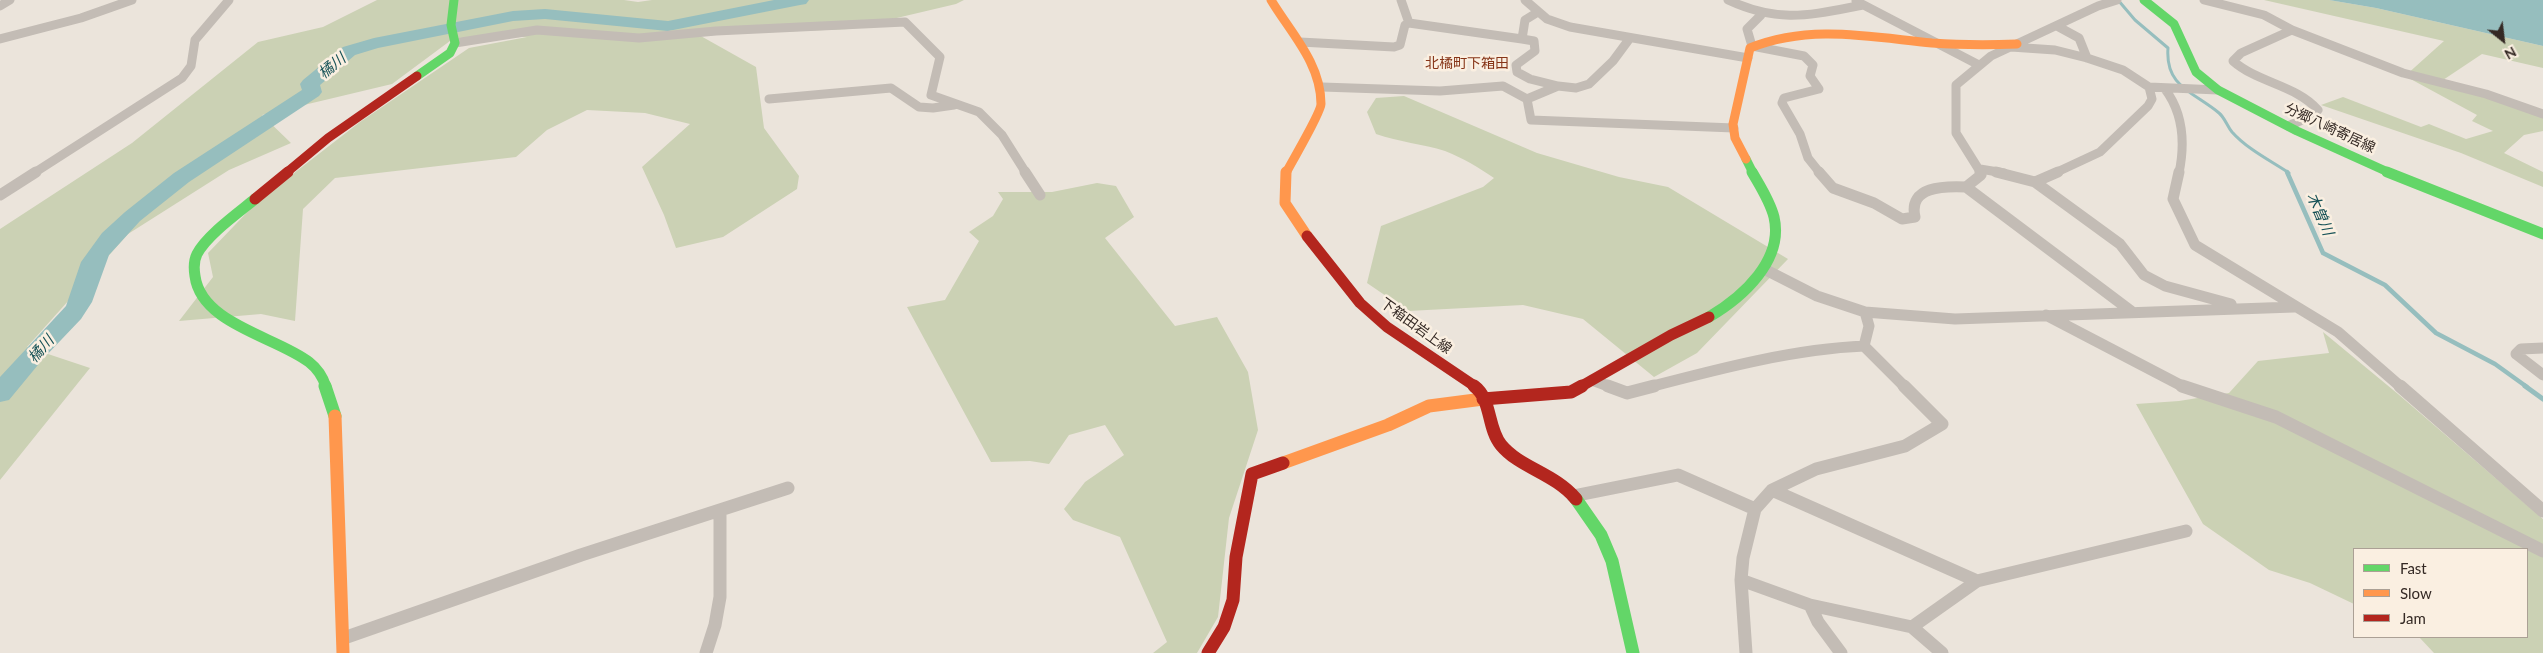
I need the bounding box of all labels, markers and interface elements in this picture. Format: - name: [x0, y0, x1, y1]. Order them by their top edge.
- north arrow: [2478, 15, 2528, 65]
- text: N: [2502, 44, 2519, 64]
- water label: 橘川: [315, 50, 349, 82]
- district label: 北橘町下箱田: [1425, 55, 1509, 71]
- street label: 分郷八崎寄居線: [2282, 100, 2378, 156]
- water label: 木曽川: [2303, 190, 2337, 238]
- street label: 下箱田岩上線: [1377, 295, 1455, 357]
- water label: 橘川: [24, 332, 58, 366]
- legend: [2353, 548, 2528, 638]
- text: Fast: [2400, 559, 2427, 577]
- text: Slow: [2400, 584, 2432, 602]
- text: Jam: [2400, 609, 2426, 627]

